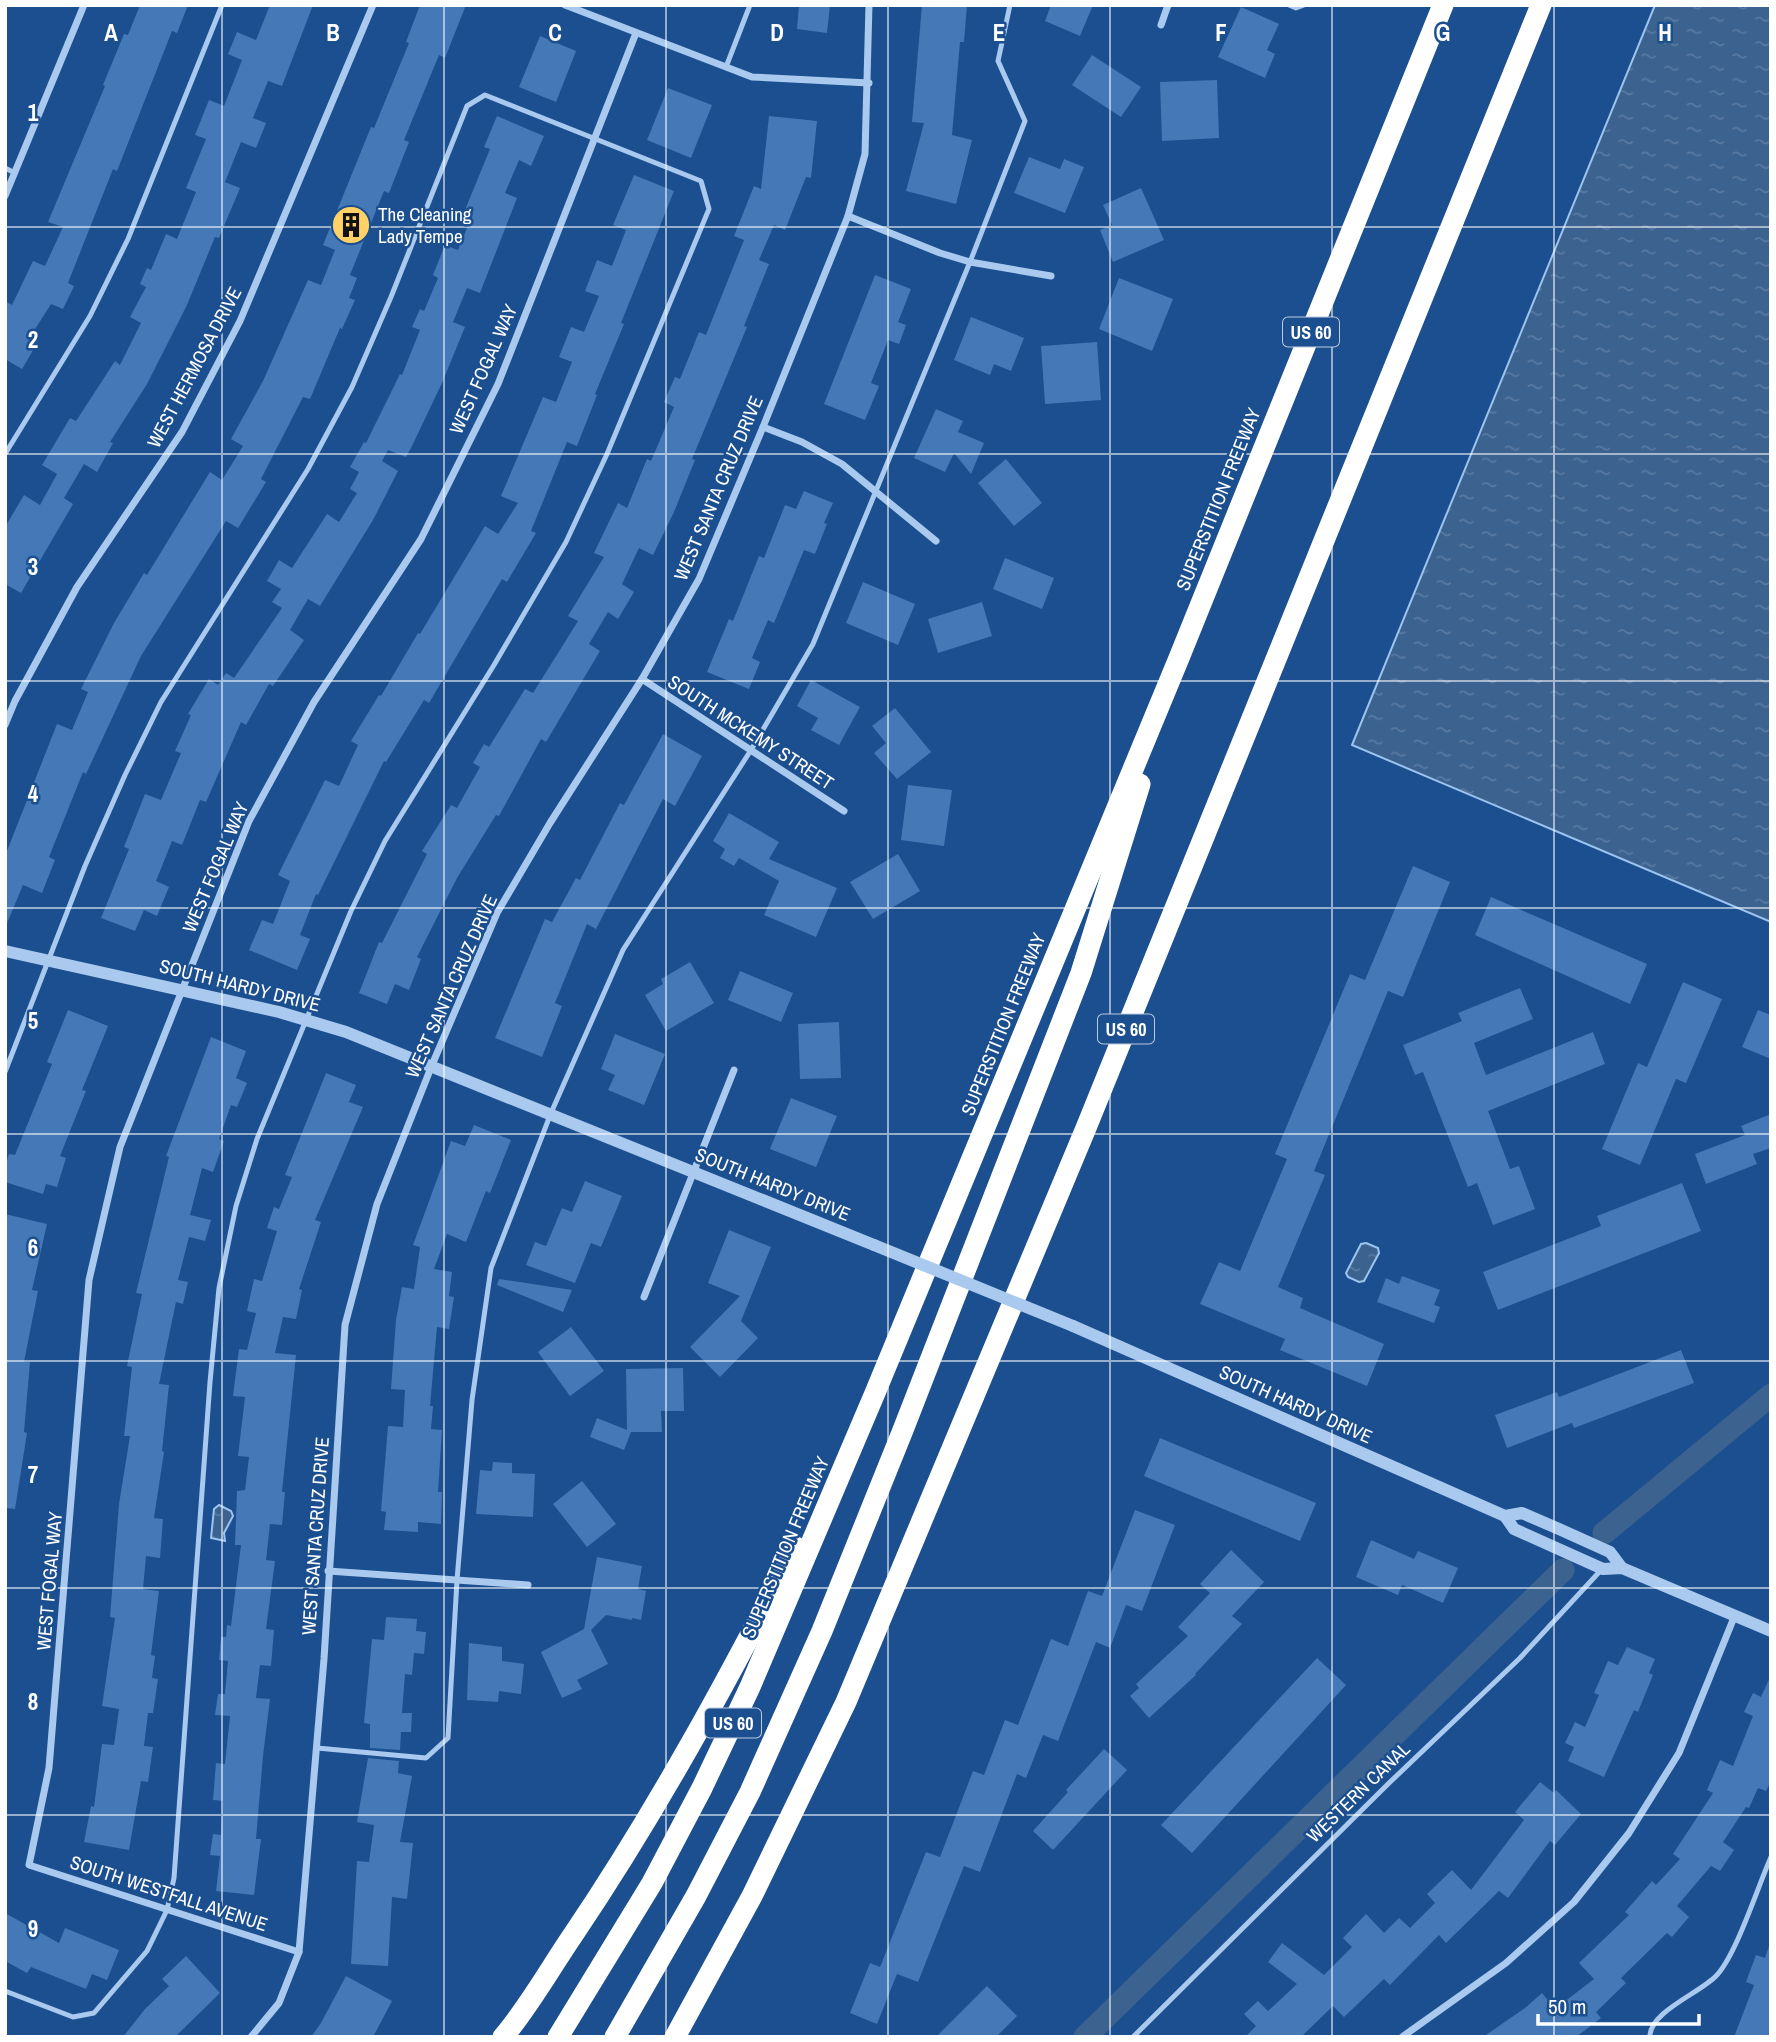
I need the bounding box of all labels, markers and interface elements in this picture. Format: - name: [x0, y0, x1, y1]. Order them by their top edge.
- text: A: [104, 17, 118, 48]
- text: B: [326, 17, 340, 48]
- text: C: [548, 17, 562, 48]
- text: D: [770, 17, 784, 48]
- text: E: [993, 17, 1005, 48]
- text: F: [1215, 17, 1227, 48]
- text: G: [1436, 17, 1450, 48]
- text: H: [1658, 17, 1672, 48]
- text: 1: [28, 97, 39, 128]
- place label: The Cleaning Lady Tempe: [378, 201, 472, 249]
- building icon: The Cleaning Lady Tempe: [330, 204, 372, 246]
- street label: WEST HERMOSA DRIVE: [141, 282, 247, 452]
- street label: WEST FOGAL WAY: [443, 299, 523, 438]
- road number: US 60: [1283, 318, 1339, 346]
- text: 2: [28, 324, 38, 355]
- street label: WEST SANTA CRUZ DRIVE: [667, 392, 769, 584]
- street label: SUPERSTITION FREEWAY: [1169, 403, 1267, 594]
- text: 3: [28, 551, 38, 582]
- street label: SOUTH MCKEMY STREET: [663, 669, 839, 796]
- text: 4: [28, 778, 39, 809]
- street label: WEST FOGAL WAY: [176, 797, 254, 936]
- street label: WEST SANTA CRUZ DRIVE: [399, 890, 503, 1082]
- street label: SUPERSTITION FREEWAY: [954, 928, 1052, 1119]
- street label: SOUTH HARDY DRIVE: [157, 952, 323, 1018]
- text: 5: [28, 1005, 38, 1036]
- road number: US 60: [1098, 1014, 1154, 1044]
- street label: SOUTH HARDY DRIVE: [692, 1141, 854, 1227]
- text: 6: [28, 1232, 38, 1263]
- street label: SOUTH HARDY DRIVE: [1215, 1359, 1377, 1449]
- street label: WEST SANTA CRUZ DRIVE: [295, 1436, 335, 1636]
- street label: SUPERSTITION FREEWAY: [735, 1452, 835, 1642]
- text: 7: [28, 1459, 38, 1490]
- street label: WEST FOGAL WAY: [30, 1510, 68, 1652]
- text: 8: [28, 1686, 38, 1717]
- road number: US 60: [705, 1708, 761, 1738]
- street label: WESTERN CANAL: [1301, 1736, 1416, 1848]
- street label: SOUTH WESTFALL AVENUE: [67, 1849, 271, 1937]
- text: 9: [28, 1913, 38, 1944]
- scale bar: [1538, 1982, 1699, 2026]
- text: 50 m: [1548, 1992, 1586, 2021]

